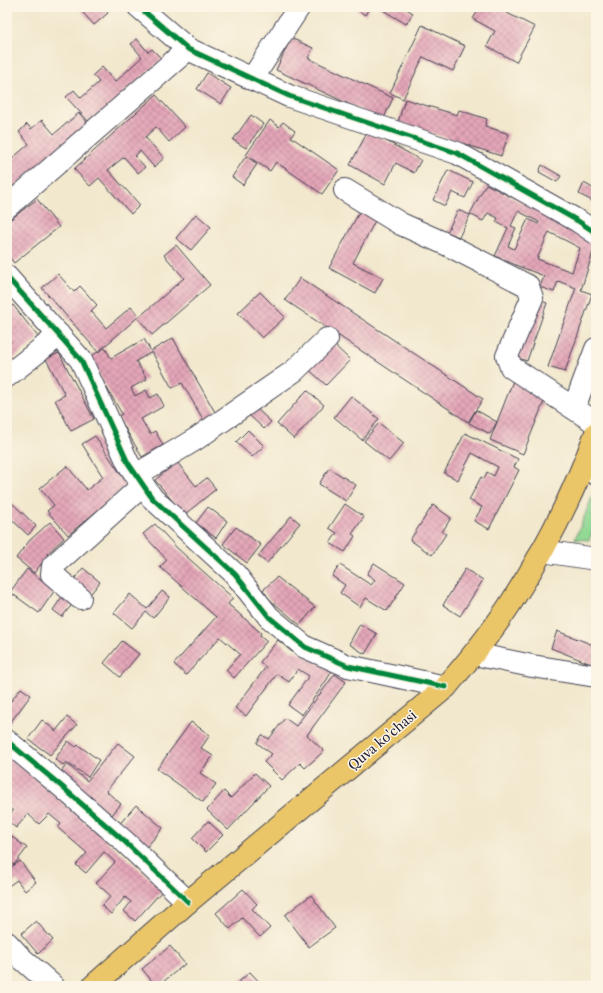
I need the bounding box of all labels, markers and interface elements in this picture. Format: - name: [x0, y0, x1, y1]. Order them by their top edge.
- street label: Quva ko'chasi: [345, 707, 419, 773]

